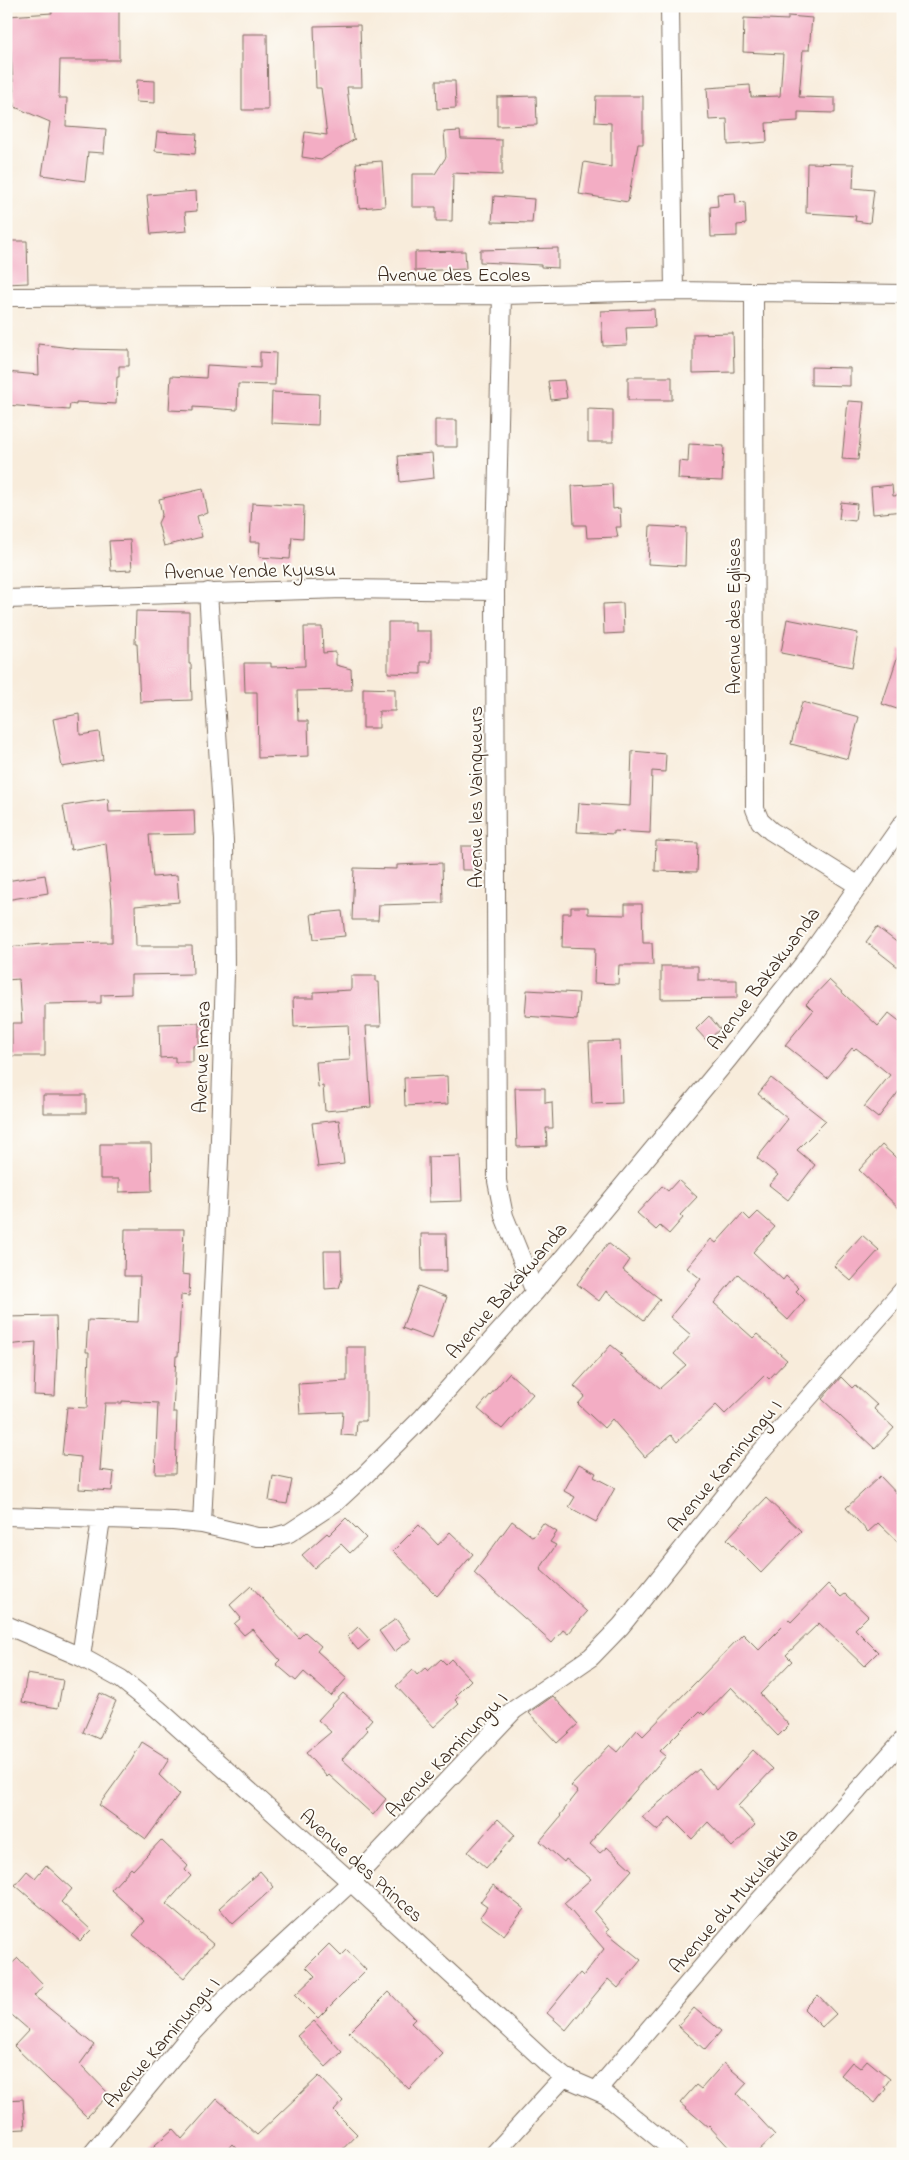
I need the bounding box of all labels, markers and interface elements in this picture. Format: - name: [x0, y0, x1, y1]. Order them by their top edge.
- street label: Avenue des Ecoles: [377, 262, 531, 291]
- street label: Avenue des Eglises: [721, 538, 751, 694]
- street label: Avenue Yende Kyusu: [164, 557, 336, 588]
- street label: Avenue les Vainqueurs: [463, 706, 492, 888]
- street label: Avenue Bakakwanda: [701, 902, 829, 1057]
- street label: Avenue Imara: [187, 1000, 220, 1114]
- street label: Avenue Bakakwanda: [440, 1217, 576, 1367]
- street label: Avenue Kaminungu I: [662, 1394, 791, 1540]
- street label: Avenue Kaminungu I: [380, 1686, 516, 1826]
- street label: Avenue des Princes: [292, 1803, 429, 1931]
- street label: Avenue du Mukulakula: [663, 1822, 806, 1981]
- street label: Avenue Kaminungu I: [98, 1972, 229, 2116]

